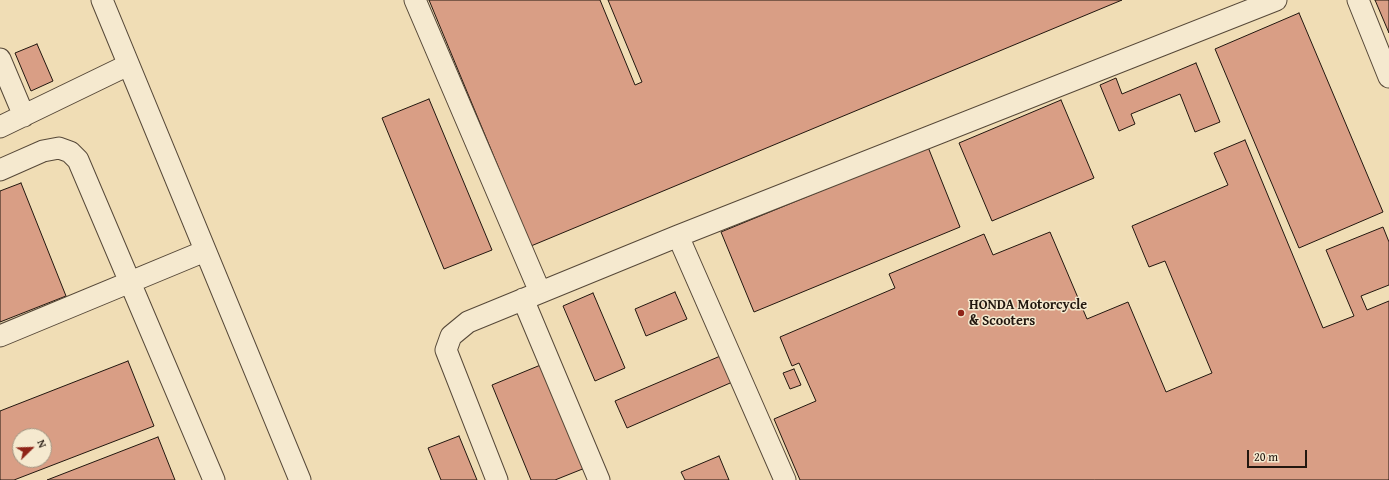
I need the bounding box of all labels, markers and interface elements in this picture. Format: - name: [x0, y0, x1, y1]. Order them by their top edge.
- place label: HONDA Motorcycle & Scooters: [969, 297, 1087, 330]
- marker: HONDA Motorcycle & Scooters: [956, 308, 966, 318]
- north arrow: [12, 428, 52, 468]
- text: N: [33, 437, 51, 450]
- scale bar: [1249, 442, 1309, 468]
- text: 20 m: [1254, 448, 1278, 465]

